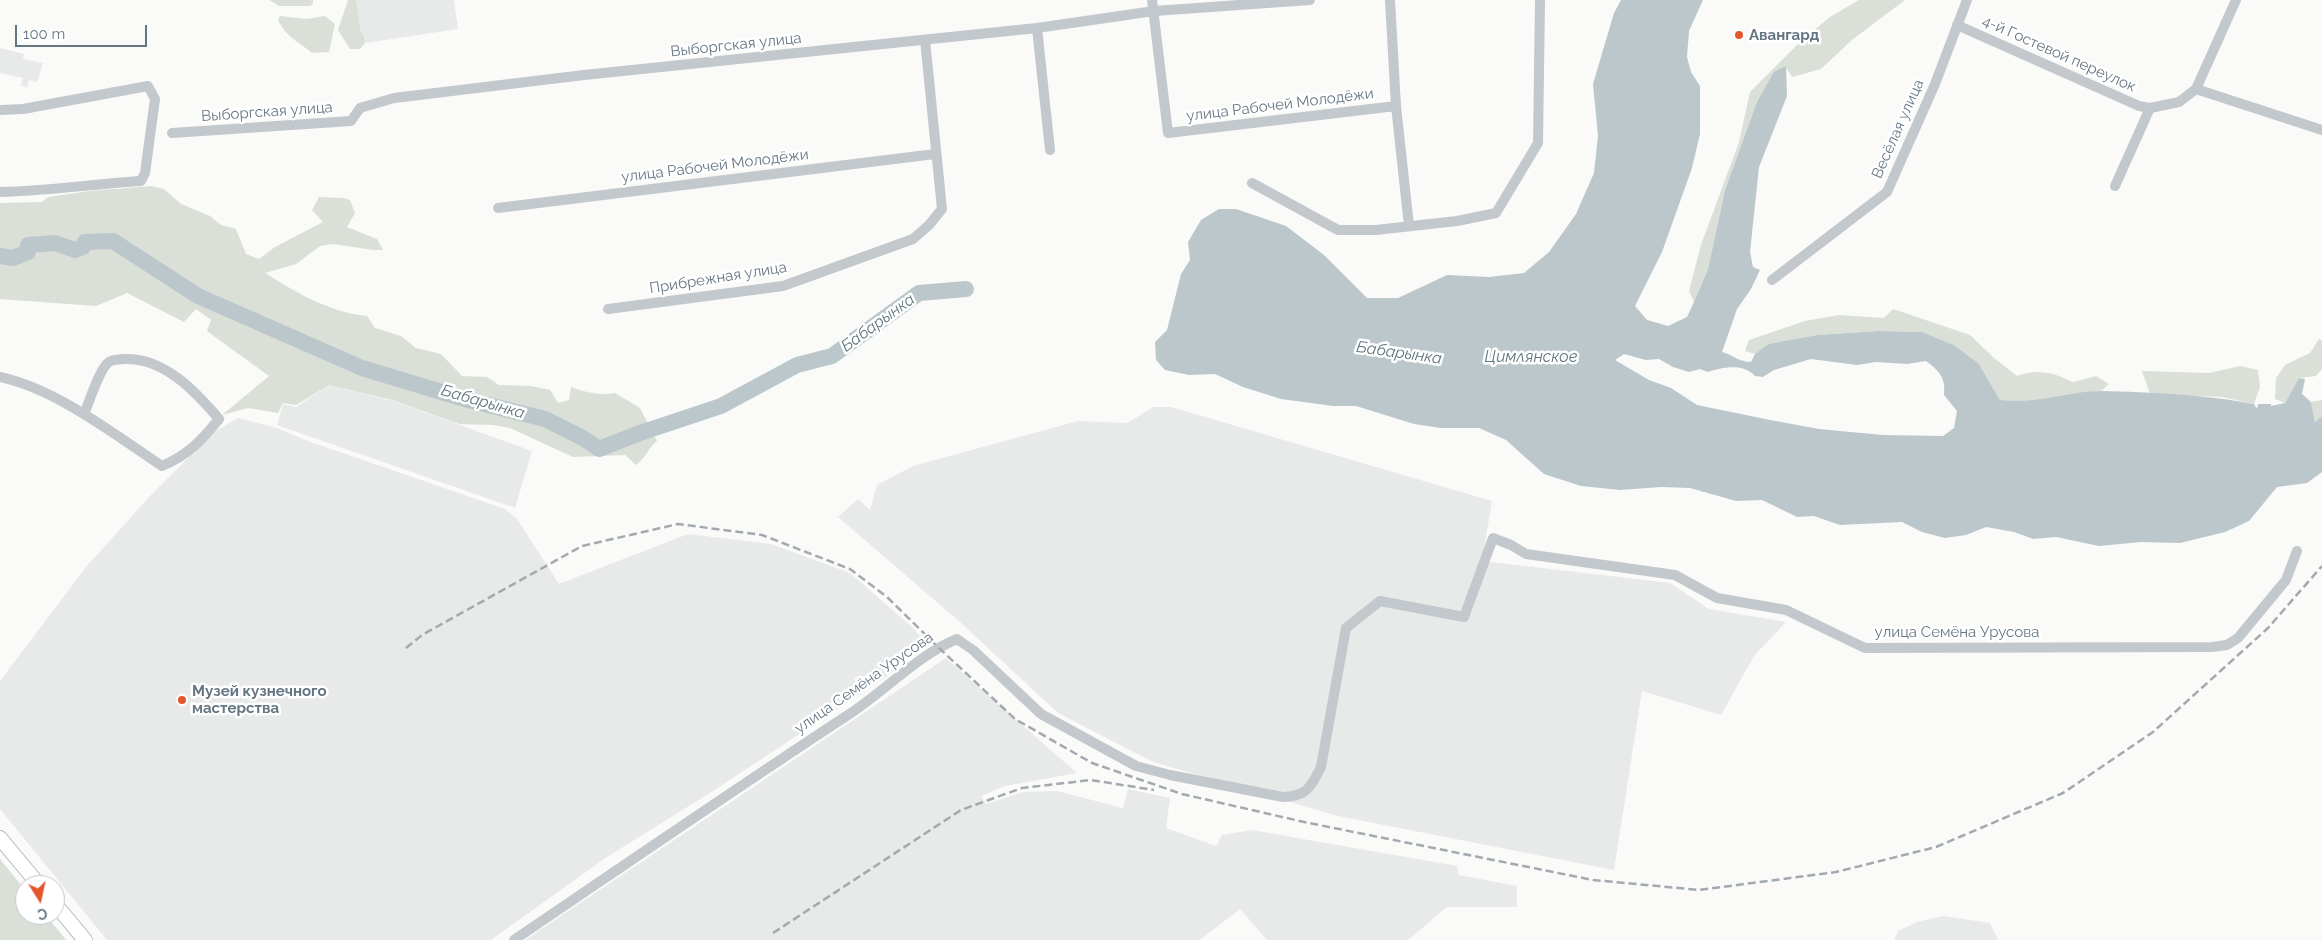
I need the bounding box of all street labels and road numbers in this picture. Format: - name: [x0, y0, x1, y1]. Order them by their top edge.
- street label: 4-й Гостевой переулок: [1979, 12, 2139, 96]
- street label: Выборгская улица: [670, 29, 802, 61]
- street label: Весёлая улица: [1868, 77, 1928, 181]
- street label: улица Рабочей Молодёжи: [1185, 85, 1375, 125]
- street label: Выборгская улица: [201, 98, 333, 126]
- street label: улица Рабочей Молодёжи: [620, 146, 810, 186]
- street label: Прибрежная улица: [648, 258, 788, 298]
- street label: улица Семёна Урусова: [1875, 623, 2039, 641]
- street label: улица Семёна Урусова: [791, 628, 937, 738]

